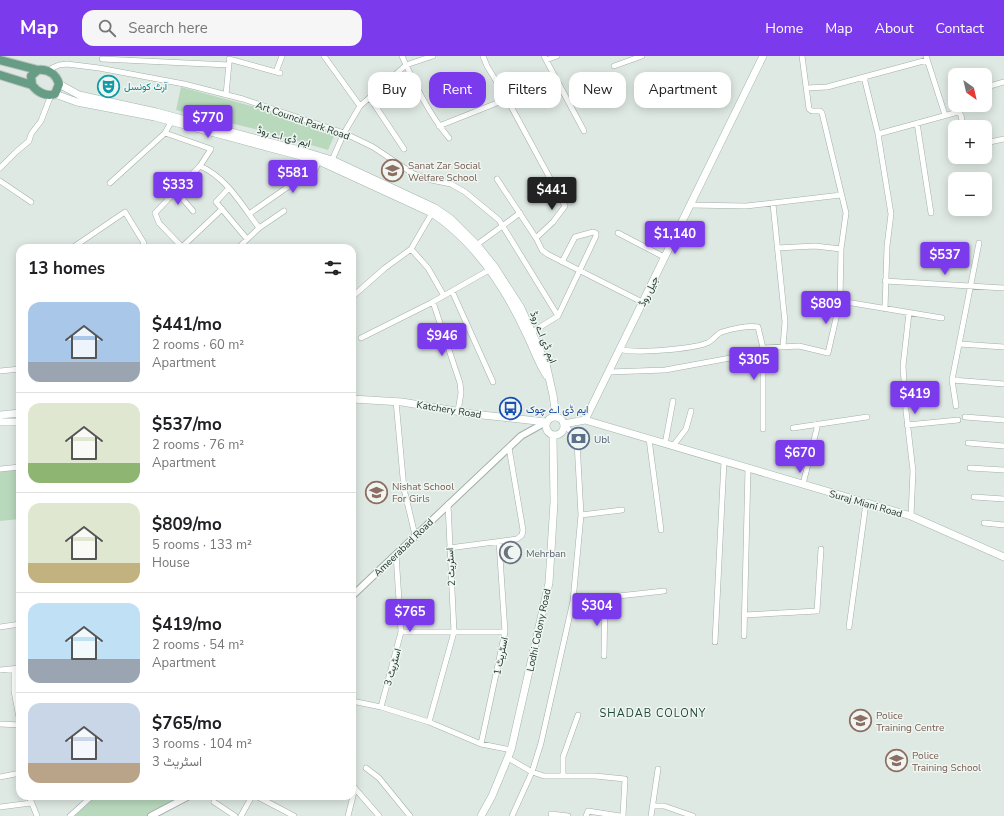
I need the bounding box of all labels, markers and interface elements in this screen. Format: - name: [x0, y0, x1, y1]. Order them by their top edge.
- search box: [82, 10, 362, 46]
- text: Map: [20, 15, 58, 41]
- icon: search: [96, 17, 118, 39]
- text: Search here: [128, 18, 208, 38]
- text: Home: [765, 19, 803, 38]
- text: Map: [825, 19, 853, 38]
- text: About: [875, 19, 914, 38]
- text: Contact: [936, 19, 984, 38]
- north arrow: [948, 68, 992, 112]
- map controls: [948, 68, 992, 216]
- chip: Buy: [368, 72, 421, 108]
- chip: Rent: [429, 72, 486, 108]
- chip: Filters: [494, 72, 561, 108]
- chip: New: [569, 72, 626, 108]
- chip: Apartment: [634, 72, 731, 108]
- theatre icon: آرٹ کونسل: [95, 73, 121, 99]
- place label: آرٹ کونسل: [124, 80, 168, 94]
- street label: Art Council Park Road: [254, 98, 352, 144]
- pin: $770: [184, 105, 232, 139]
- text: $770: [192, 109, 224, 127]
- button: +: [948, 120, 992, 164]
- street label: ایم ڈی اے روڈ: [255, 123, 312, 151]
- school or university icon: Sanat Zar Social Welfare School: [379, 158, 405, 184]
- place label: Sanat Zar Social Welfare School: [408, 159, 481, 185]
- pin: $581: [269, 160, 317, 194]
- text: $581: [277, 164, 309, 182]
- pin: $333: [154, 172, 202, 206]
- button: −: [948, 172, 992, 216]
- text: $333: [162, 176, 194, 194]
- pin: $441: [528, 177, 576, 211]
- text: $441: [536, 181, 568, 199]
- pin: $1,140: [642, 221, 708, 255]
- text: $1,140: [654, 225, 696, 243]
- pin: $537: [921, 242, 969, 276]
- text: $537: [929, 246, 961, 264]
- text: 13 homes: [28, 257, 105, 280]
- icon: filters: [322, 257, 344, 279]
- street label: جیل روڈ: [635, 274, 662, 309]
- pin: $809: [802, 291, 850, 325]
- text: $809: [810, 295, 842, 313]
- street label: ایم ڈی اے روڈ: [526, 309, 560, 366]
- text: $441/mo: [152, 313, 222, 336]
- icon: home: [60, 318, 108, 366]
- pin: $946: [418, 323, 466, 357]
- text: $946: [426, 327, 458, 345]
- text: 2 rooms · 60 m²: [152, 336, 244, 354]
- pin: $305: [730, 347, 778, 381]
- text: $305: [738, 351, 770, 369]
- text: Apartment: [152, 354, 215, 372]
- pin: $419: [891, 381, 939, 415]
- text: $419: [899, 385, 931, 403]
- bus stop icon: ایم ڈی اے چوک: [497, 396, 523, 422]
- street label: Katchery Road: [415, 398, 482, 422]
- place label: ایم ڈی اے چوک: [526, 403, 588, 417]
- text: $537/mo: [152, 413, 222, 436]
- icon: home: [60, 419, 108, 467]
- bank icon: Ubl: [565, 426, 591, 452]
- place label: Ubl: [594, 433, 610, 447]
- text: 2 rooms · 76 m²: [152, 436, 244, 454]
- pin: $670: [776, 440, 824, 474]
- text: $670: [784, 444, 816, 462]
- text: Apartment: [152, 454, 215, 472]
- school or university icon: Nishat School For Girls: [364, 479, 390, 505]
- place label: Nishat School For Girls: [392, 480, 454, 506]
- street label: Suraj Miani Road: [827, 487, 904, 521]
- text: $809/mo: [152, 513, 222, 536]
- street label: Ameerabad Road: [371, 515, 437, 580]
- icon: home: [60, 519, 108, 567]
- text: 5 rooms · 133 m²: [152, 536, 252, 554]
- mosque icon: Mehrban: [498, 540, 524, 566]
- street label: اسٹریٹ 2: [443, 547, 459, 586]
- place label: Mehrban: [526, 547, 566, 561]
- text: House: [152, 554, 190, 572]
- street label: Lodhi Colony Road: [523, 587, 555, 673]
- pin: $304: [573, 593, 621, 627]
- text: $304: [581, 597, 613, 615]
- pin: $765: [386, 599, 434, 633]
- text: $765: [394, 603, 426, 621]
- text: $419/mo: [152, 613, 222, 636]
- icon: home: [60, 619, 108, 667]
- text: 2 rooms · 54 m²: [152, 636, 244, 654]
- street label: اسٹریٹ 1: [490, 636, 512, 676]
- street label: اسٹریٹ 3: [381, 647, 405, 688]
- text: Apartment: [152, 654, 215, 672]
- district label: SHADAB COLONY: [600, 706, 706, 721]
- school or university icon: Police Training Centre: [847, 708, 873, 734]
- place label: Police Training Centre: [876, 709, 944, 735]
- text: $765/mo: [152, 712, 222, 735]
- icon: home: [60, 719, 108, 767]
- text: 3 rooms · 104 m²: [152, 735, 252, 753]
- school or university icon: Police Training School: [884, 748, 910, 774]
- place label: Police Training School: [912, 749, 981, 775]
- text: اسٹریٹ 3: [152, 753, 202, 771]

